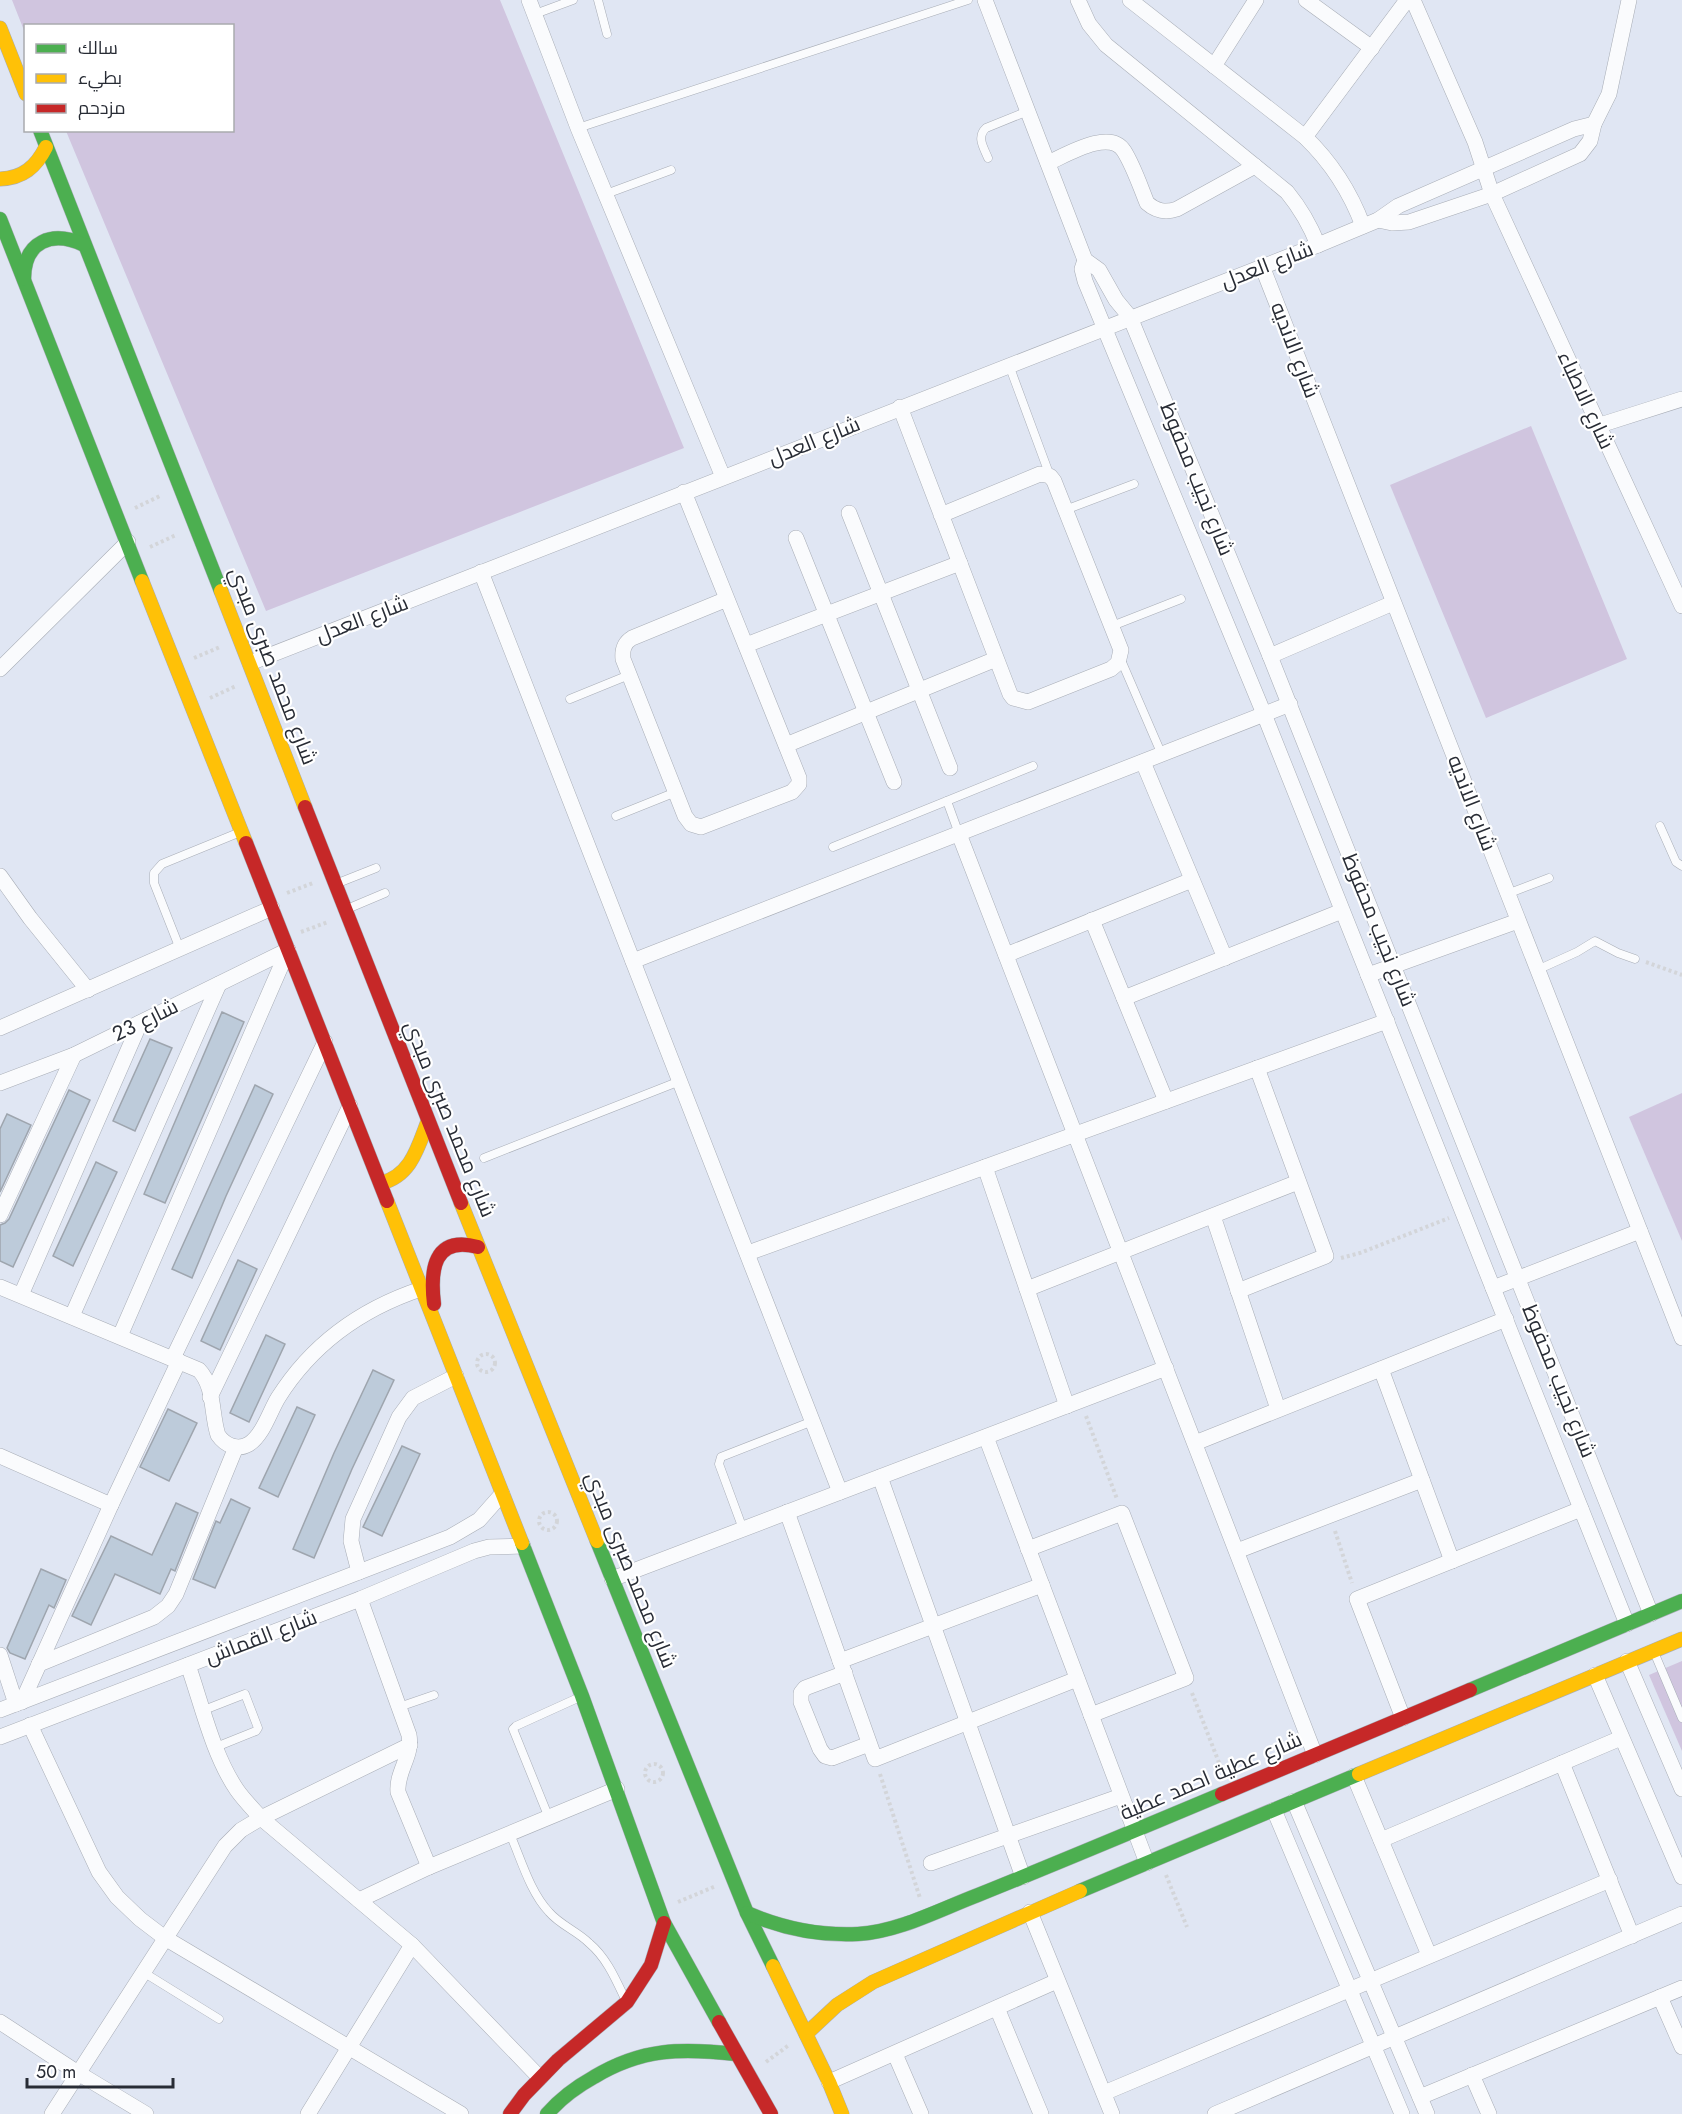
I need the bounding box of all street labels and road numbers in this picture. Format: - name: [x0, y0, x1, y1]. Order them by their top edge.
- street label: شارع العدل: [1216, 234, 1318, 296]
- street label: شارع الانديه: [1263, 298, 1327, 402]
- street label: شارع الاطباء: [1550, 346, 1622, 454]
- street label: شارع نجيب محفوظ: [1153, 398, 1241, 560]
- street label: شارع العدل: [763, 409, 865, 473]
- street label: شارع محمد صبرى مبدي: [221, 563, 325, 769]
- street label: شارع العدل: [311, 588, 413, 650]
- street label: شارع الانديه: [1440, 751, 1504, 855]
- street label: شارع نجيب محفوظ: [1335, 849, 1423, 1011]
- street label: شارع 23: [107, 991, 183, 1049]
- street label: شارع محمد صبرى مبدي: [396, 1016, 503, 1222]
- street label: شارع نجيب محفوظ: [1515, 1300, 1603, 1462]
- street label: شارع محمد صبرى مبدي: [577, 1467, 684, 1673]
- street label: شارع القماش: [201, 1602, 321, 1672]
- street label: شارع عطية احمد عطية: [1115, 1724, 1307, 1828]

